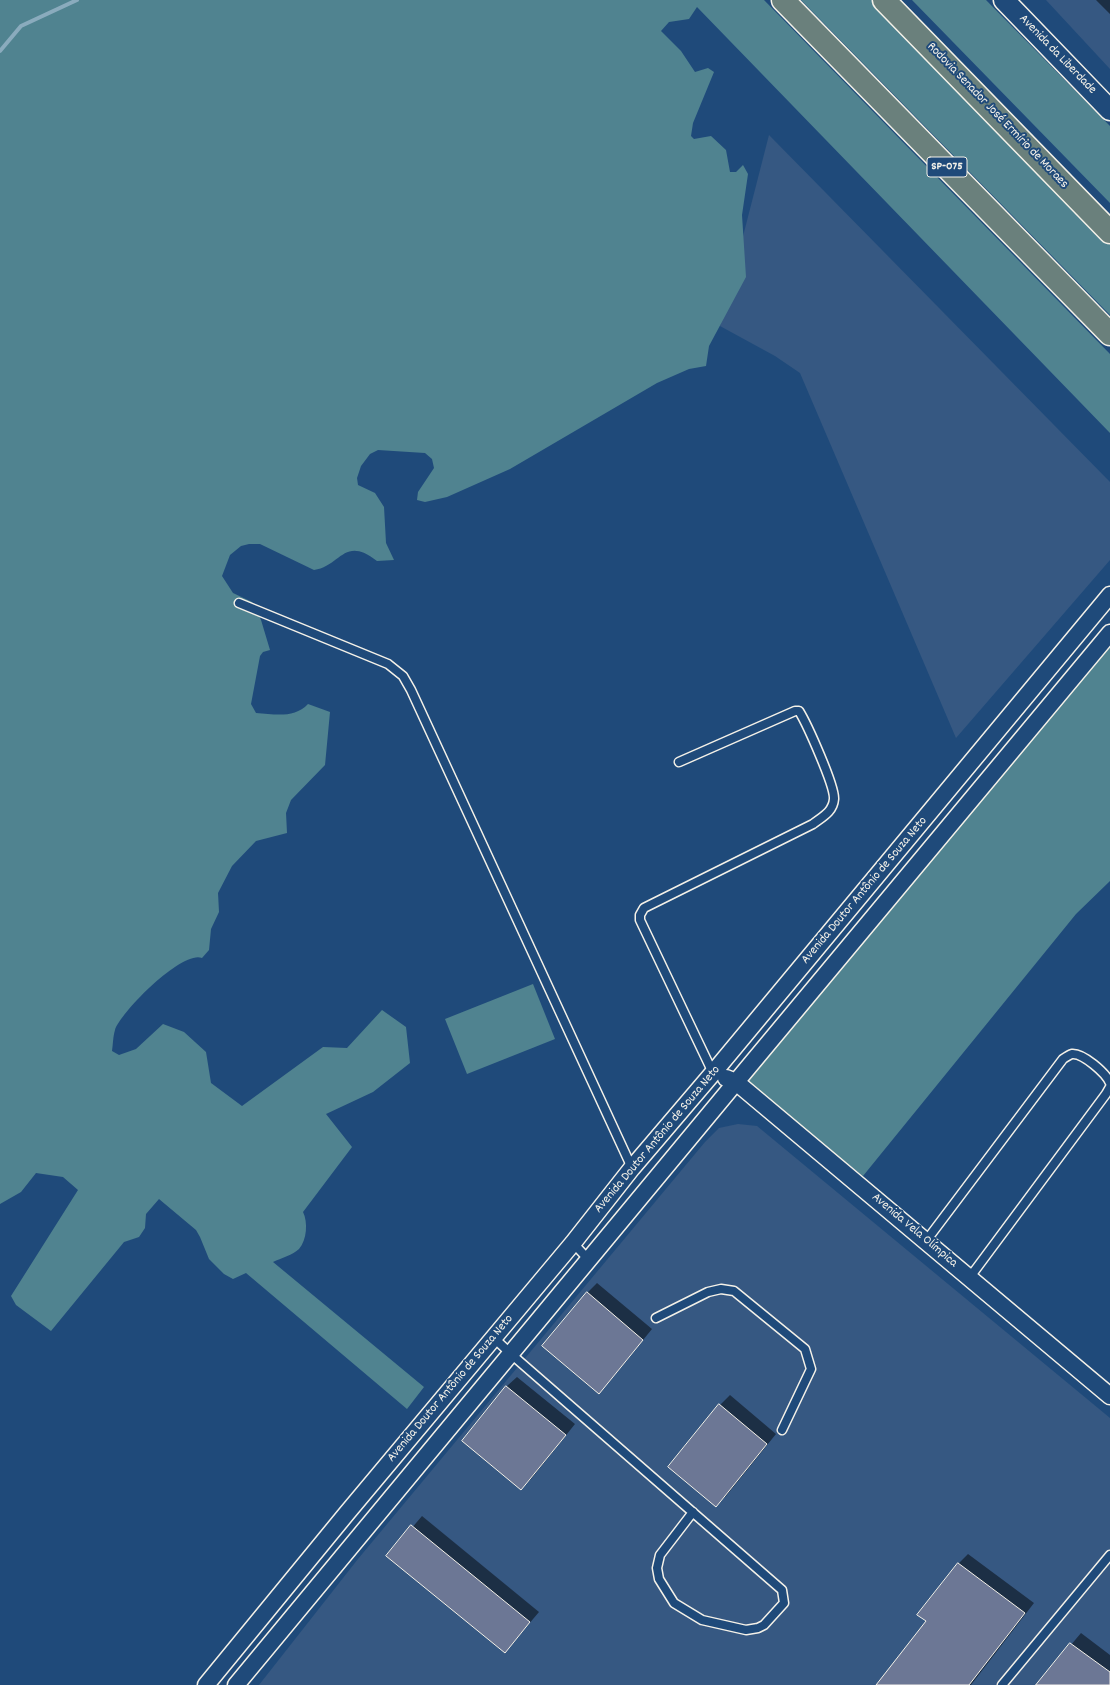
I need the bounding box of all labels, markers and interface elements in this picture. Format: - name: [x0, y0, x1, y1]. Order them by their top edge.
- street label: Avenida da Liberdade: [1015, 12, 1099, 98]
- street label: Rodovia Senador José Ermírio de Moraes: [923, 40, 1071, 192]
- road number: SP-075: [927, 157, 967, 177]
- street label: Avenida Doutor Antônio de Souza Neto: [799, 814, 931, 968]
- street label: Avenida Doutor Antônio de Souza Neto: [592, 1063, 724, 1217]
- street label: Avenida Vela Olímpica: [868, 1190, 960, 1272]
- street label: Avenida Doutor Antônio de Souza Neto: [385, 1312, 517, 1466]

